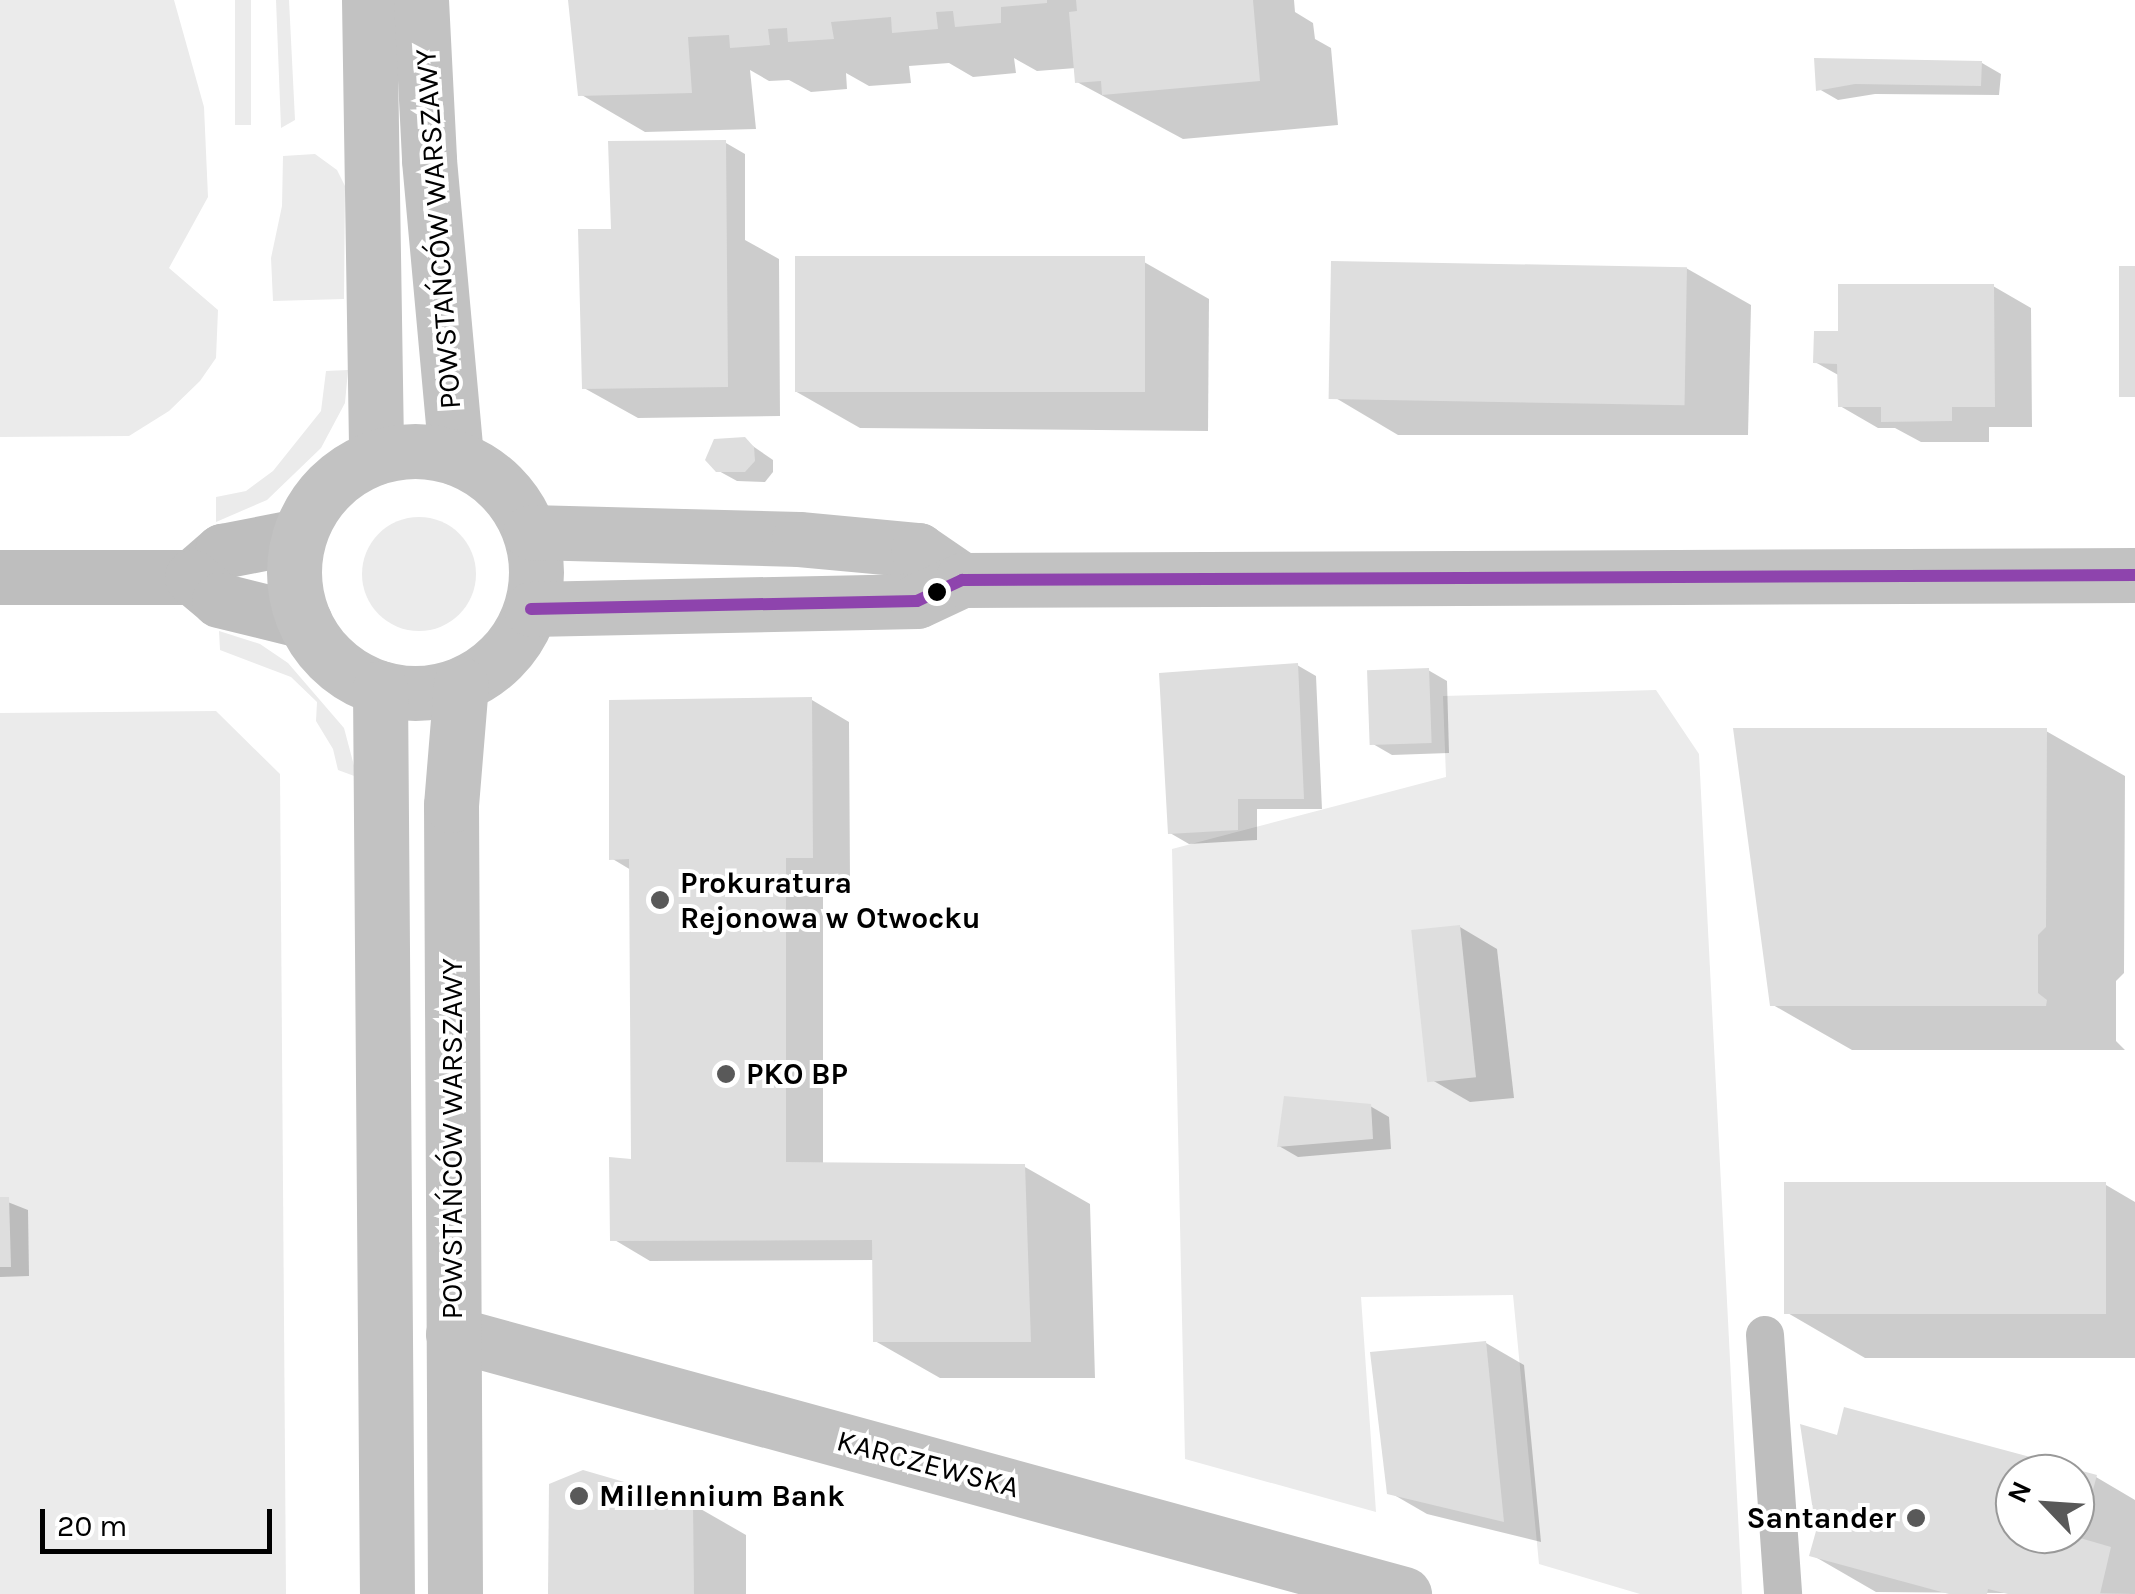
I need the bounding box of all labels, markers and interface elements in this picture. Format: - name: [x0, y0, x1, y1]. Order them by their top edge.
- street label: POWSTAŃCÓW WARSZAWY: [407, 48, 469, 410]
- unlabelled marker: [927, 582, 947, 602]
- place label: Prokuratura Rejonowa w Otwocku: [680, 865, 981, 936]
- marker: Prokuratura Rejonowa w Otwocku: [649, 889, 671, 911]
- street label: POWSTAŃCÓW WARSZAWY: [434, 958, 470, 1320]
- place label: PKO BP: [746, 1056, 848, 1092]
- marker: PKO BP: [715, 1063, 737, 1085]
- street label: KARCZEWSKA: [833, 1422, 1023, 1506]
- north arrow: [1995, 1454, 2095, 1554]
- text: N: [2000, 1476, 2038, 1508]
- place label: Millennium Bank: [599, 1478, 845, 1514]
- marker: Millennium Bank: [568, 1485, 590, 1507]
- scale bar: [45, 1489, 278, 1551]
- place label: Santander: [1746, 1500, 1896, 1536]
- marker: Santander: [1905, 1507, 1927, 1529]
- text: 20 m: [57, 1508, 127, 1544]

